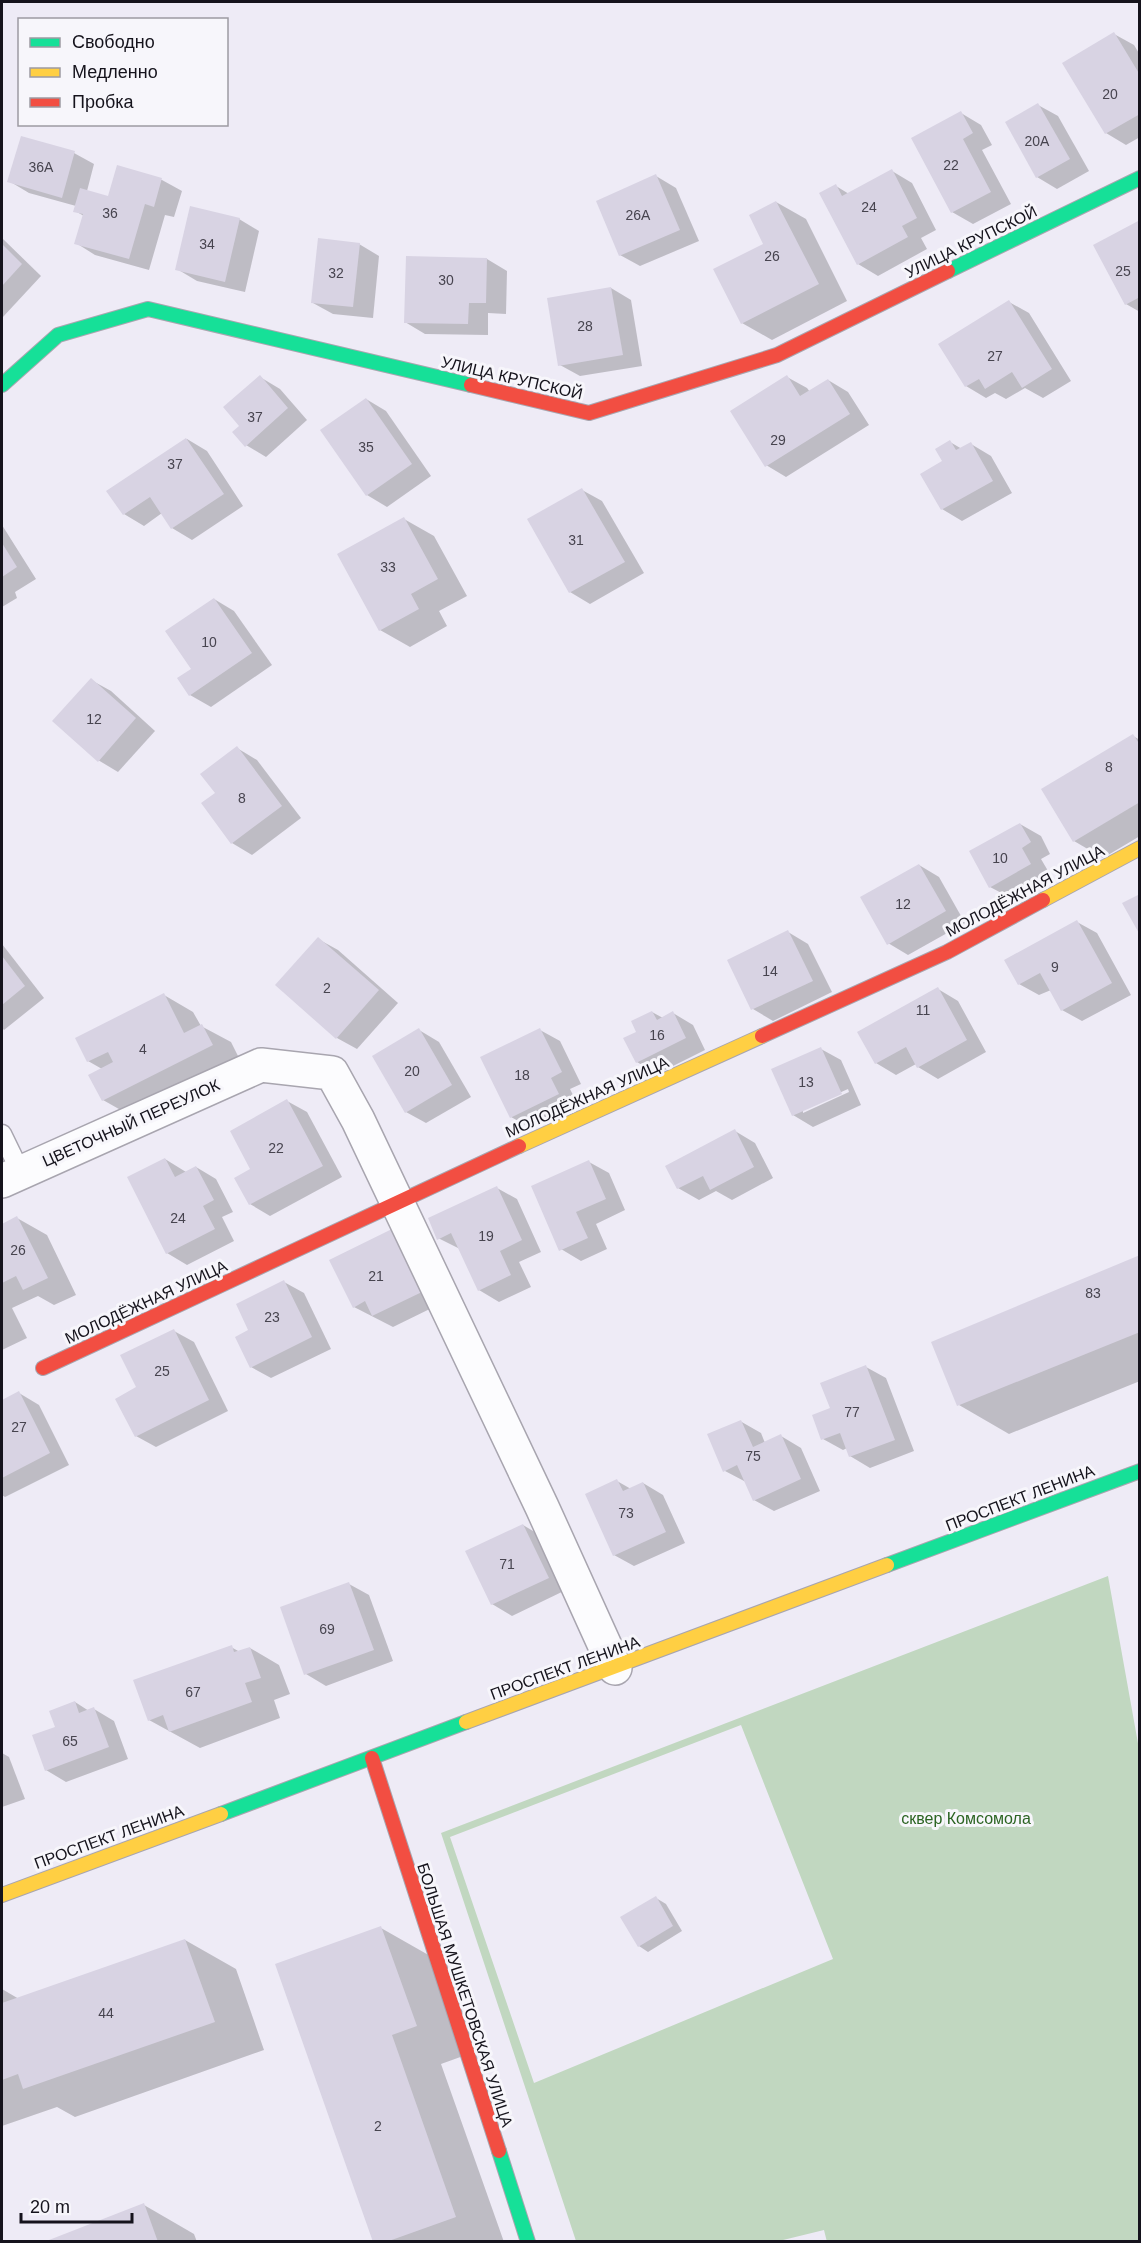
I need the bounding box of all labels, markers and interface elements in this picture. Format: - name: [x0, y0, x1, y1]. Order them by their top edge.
- legend: [18, 18, 228, 126]
- text: Свободно: [72, 32, 155, 52]
- text: Медленно: [72, 62, 158, 82]
- house number: 20: [1102, 86, 1118, 102]
- text: Пробка: [72, 92, 135, 112]
- house number: 20А: [1025, 133, 1050, 149]
- house number: 22: [943, 157, 959, 173]
- house number: 36А: [29, 159, 54, 175]
- house number: 24: [861, 199, 877, 215]
- street label: УЛИЦА КРУПСКОЙ: [902, 202, 1040, 281]
- house number: 36: [102, 205, 118, 221]
- house number: 26А: [626, 207, 651, 223]
- house number: 34: [199, 236, 215, 252]
- house number: 26: [764, 248, 780, 264]
- house number: 25: [1115, 263, 1131, 279]
- house number: 32: [328, 265, 344, 281]
- house number: 30: [438, 272, 454, 288]
- house number: 28: [577, 318, 593, 334]
- house number: 27: [987, 348, 1003, 364]
- street label: УЛИЦА КРУПСКОЙ: [440, 352, 585, 403]
- house number: 37: [247, 409, 263, 425]
- house number: 29: [770, 432, 786, 448]
- house number: 35: [358, 439, 374, 455]
- house number: 37: [167, 456, 183, 472]
- house number: 31: [568, 532, 584, 548]
- house number: 33: [380, 559, 396, 575]
- house number: 10: [201, 634, 217, 650]
- house number: 12: [86, 711, 102, 727]
- house number: 8: [1105, 759, 1113, 775]
- house number: 8: [238, 790, 246, 806]
- street label: МОЛОДЁЖНАЯ УЛИЦА: [943, 842, 1107, 940]
- house number: 10: [992, 850, 1008, 866]
- house number: 12: [895, 896, 911, 912]
- house number: 9: [1051, 959, 1059, 975]
- house number: 14: [762, 963, 778, 979]
- house number: 2: [323, 980, 331, 996]
- house number: 11: [916, 1002, 930, 1018]
- house number: 16: [649, 1027, 665, 1043]
- house number: 4: [139, 1041, 147, 1057]
- street label: МОЛОДЁЖНАЯ УЛИЦА: [503, 1053, 672, 1141]
- house number: 20: [404, 1063, 420, 1079]
- house number: 18: [514, 1067, 530, 1083]
- house number: 13: [798, 1074, 814, 1090]
- street label: ЦВЕТОЧНЫЙ ПЕРЕУЛОК: [39, 1075, 223, 1170]
- house number: 22: [268, 1140, 284, 1156]
- house number: 24: [170, 1210, 186, 1226]
- house number: 19: [478, 1228, 494, 1244]
- house number: 26: [10, 1242, 26, 1258]
- street label: МОЛОДЁЖНАЯ УЛИЦА: [62, 1257, 230, 1347]
- house number: 21: [368, 1268, 384, 1284]
- house number: 83: [1085, 1285, 1101, 1301]
- house number: 23: [264, 1309, 280, 1325]
- house number: 25: [154, 1363, 170, 1379]
- house number: 77: [844, 1404, 860, 1420]
- house number: 27: [11, 1419, 27, 1435]
- house number: 75: [745, 1448, 761, 1464]
- street label: ПРОСПЕКТ ЛЕНИНА: [943, 1462, 1097, 1534]
- house number: 73: [618, 1505, 634, 1521]
- house number: 71: [499, 1556, 515, 1572]
- house number: 69: [319, 1621, 335, 1637]
- street label: ПРОСПЕКТ ЛЕНИНА: [488, 1633, 642, 1703]
- house number: 67: [185, 1684, 201, 1700]
- house number: 65: [62, 1733, 78, 1749]
- street label: ПРОСПЕКТ ЛЕНИНА: [32, 1802, 186, 1872]
- park label: сквер Комсомола: [901, 1810, 1031, 1827]
- street label: БОЛЬШАЯ МУШКЕТОВСКАЯ УЛИЦА: [414, 1861, 516, 2129]
- house number: 44: [98, 2005, 114, 2021]
- house number: 2: [374, 2118, 382, 2134]
- scale bar: [21, 2186, 132, 2224]
- text: 20 m: [30, 2197, 70, 2217]

